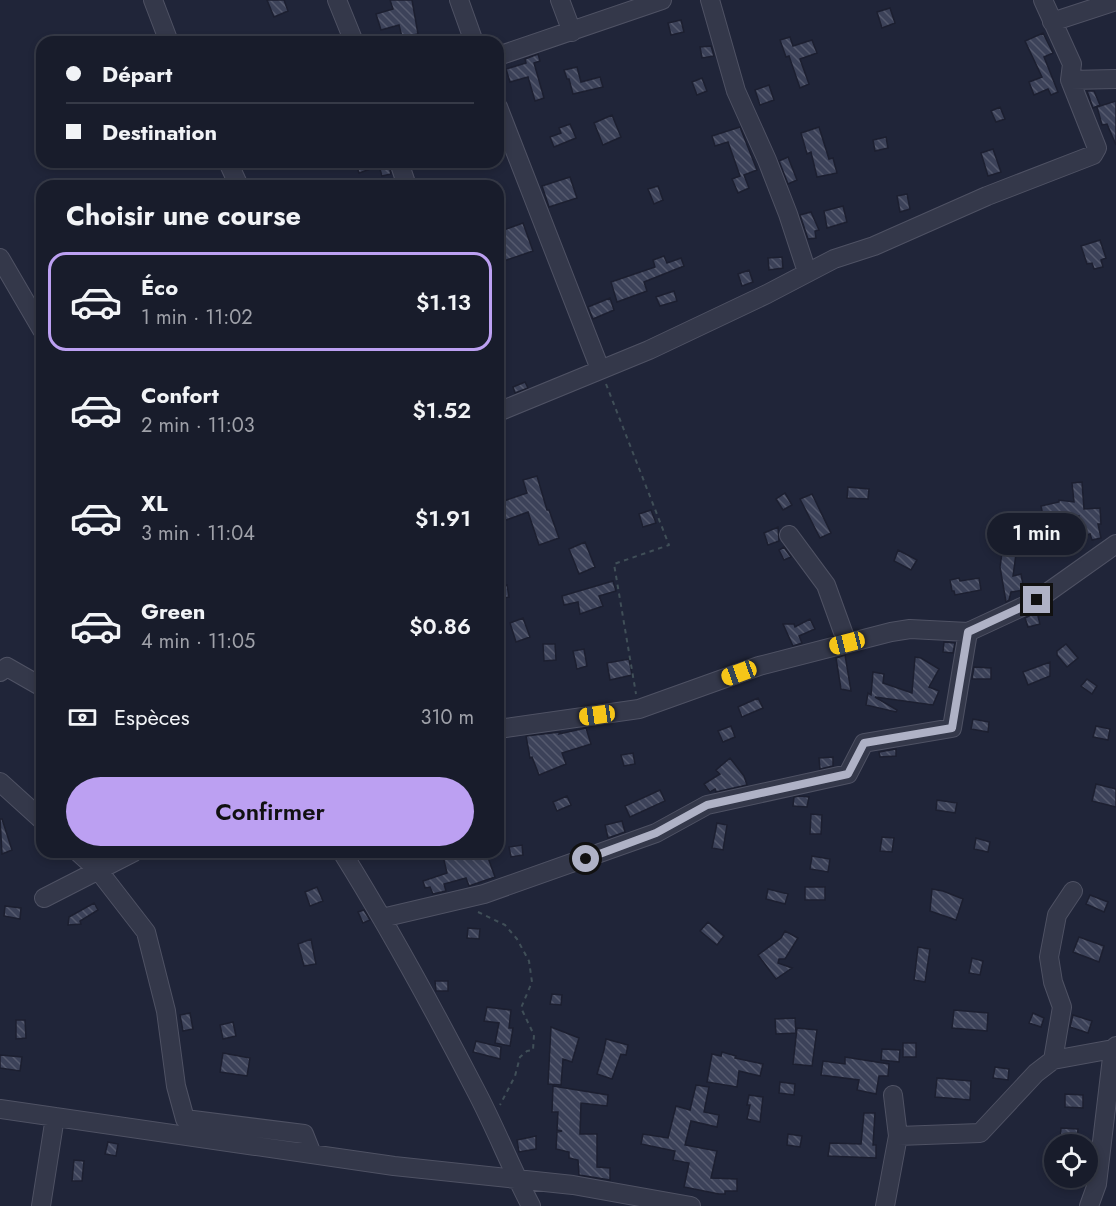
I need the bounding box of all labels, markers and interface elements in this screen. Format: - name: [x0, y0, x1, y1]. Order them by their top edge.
- text: Départ: [102, 58, 172, 90]
- text: Destination: [102, 116, 217, 148]
- text: Choisir une course: [66, 196, 301, 235]
- text: Éco: [141, 271, 178, 303]
- icon: car: [69, 275, 123, 329]
- text: $1.13: [416, 286, 471, 318]
- text: 1 min · 11:02: [141, 303, 253, 332]
- text: Confort: [141, 379, 219, 411]
- icon: car: [69, 383, 123, 437]
- text: $1.52: [412, 394, 471, 426]
- text: 2 min · 11:03: [141, 411, 255, 440]
- text: XL: [141, 487, 168, 519]
- icon: car: [69, 491, 123, 545]
- text: $1.91: [415, 502, 471, 534]
- callout: 1 min: [988, 513, 1086, 555]
- text: 3 min · 11:04: [141, 519, 255, 548]
- text: 1 min: [1012, 519, 1061, 548]
- route end: [1023, 586, 1050, 613]
- text: Green: [141, 595, 205, 627]
- icon: car: [69, 599, 123, 653]
- text: $0.86: [409, 610, 471, 642]
- text: 4 min · 11:05: [141, 627, 255, 656]
- car: [827, 630, 867, 656]
- car: [719, 658, 759, 688]
- icon: cash: [66, 701, 99, 734]
- text: Espèces: [114, 701, 190, 733]
- text: 310 m: [420, 703, 474, 732]
- car: [578, 704, 616, 726]
- button: Confirmer: [66, 777, 474, 846]
- route start: [572, 845, 599, 872]
- map controls: [1044, 1134, 1098, 1188]
- button: locate: [1044, 1134, 1098, 1188]

